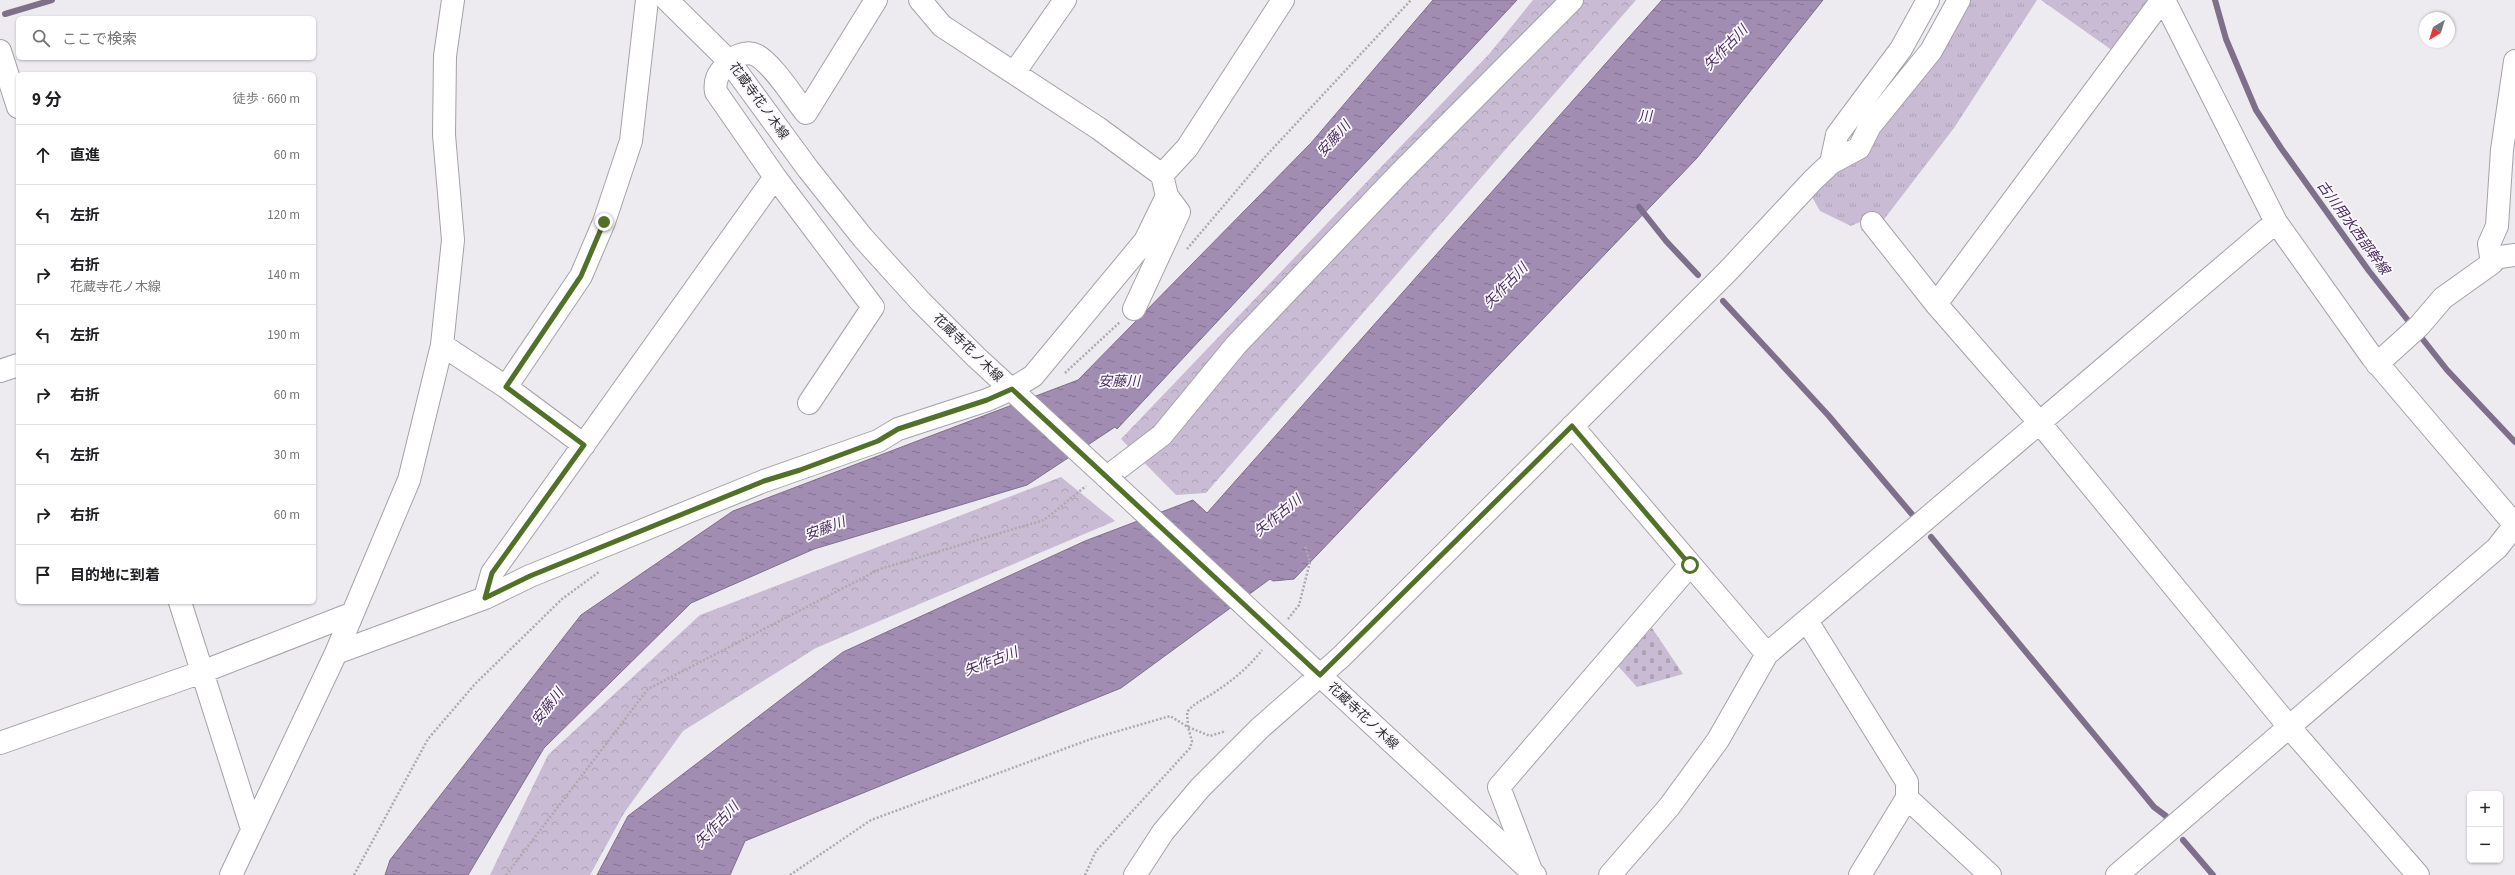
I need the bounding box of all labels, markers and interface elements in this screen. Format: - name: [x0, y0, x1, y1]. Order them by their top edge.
- north arrow: [2419, 12, 2455, 48]
- search box: [16, 16, 316, 60]
- water label: 矢作古川: [1699, 19, 1754, 75]
- icon: search: [30, 27, 52, 49]
- text: ここで検索: [62, 29, 137, 50]
- street label: 花蔵寺花ノ木線: [725, 59, 793, 143]
- text: 9 分: [32, 88, 61, 112]
- text: 徒歩 · 660 m: [233, 90, 300, 108]
- water label: 川: [1638, 107, 1654, 127]
- water label: 安藤川: [1313, 115, 1357, 161]
- icon: ahead: [32, 144, 54, 166]
- text: 直進: [70, 145, 100, 166]
- text: 60 m: [274, 146, 300, 164]
- water label: 古川用水西部幹線: [2312, 177, 2395, 281]
- icon: left: [32, 204, 54, 226]
- text: 左折: [70, 205, 100, 226]
- text: 120 m: [267, 206, 300, 224]
- route end: [595, 213, 613, 231]
- text: 右折: [70, 255, 100, 276]
- water label: 矢作古川: [1479, 257, 1534, 313]
- icon: right: [32, 264, 54, 286]
- text: 140 m: [267, 266, 300, 284]
- text: 花蔵寺花ノ木線: [70, 278, 161, 296]
- street label: 花蔵寺花ノ木線: [929, 310, 1007, 386]
- icon: left: [32, 324, 54, 346]
- text: 左折: [70, 325, 100, 346]
- text: 190 m: [267, 326, 300, 344]
- water label: 安藤川: [1098, 372, 1142, 392]
- icon: right: [32, 384, 54, 406]
- text: 右折: [70, 385, 100, 406]
- text: 60 m: [274, 386, 300, 404]
- icon: left: [32, 444, 54, 466]
- text: 左折: [70, 445, 100, 466]
- text: 30 m: [274, 446, 300, 464]
- water label: 矢作古川: [1250, 489, 1308, 541]
- icon: right: [32, 504, 54, 526]
- text: 右折: [70, 505, 100, 526]
- text: 60 m: [274, 506, 300, 524]
- water label: 安藤川: [802, 512, 850, 546]
- route start: [1681, 556, 1699, 574]
- icon: arrive: [32, 564, 54, 586]
- text: 目的地に到着: [70, 565, 160, 586]
- water label: 矢作古川: [961, 642, 1023, 681]
- street label: 花蔵寺花ノ木線: [1324, 678, 1402, 754]
- water label: 安藤川: [527, 683, 570, 730]
- map controls: [2467, 791, 2503, 863]
- button: +: [2467, 791, 2503, 827]
- water label: 矢作古川: [690, 796, 745, 852]
- button: −: [2467, 827, 2503, 863]

